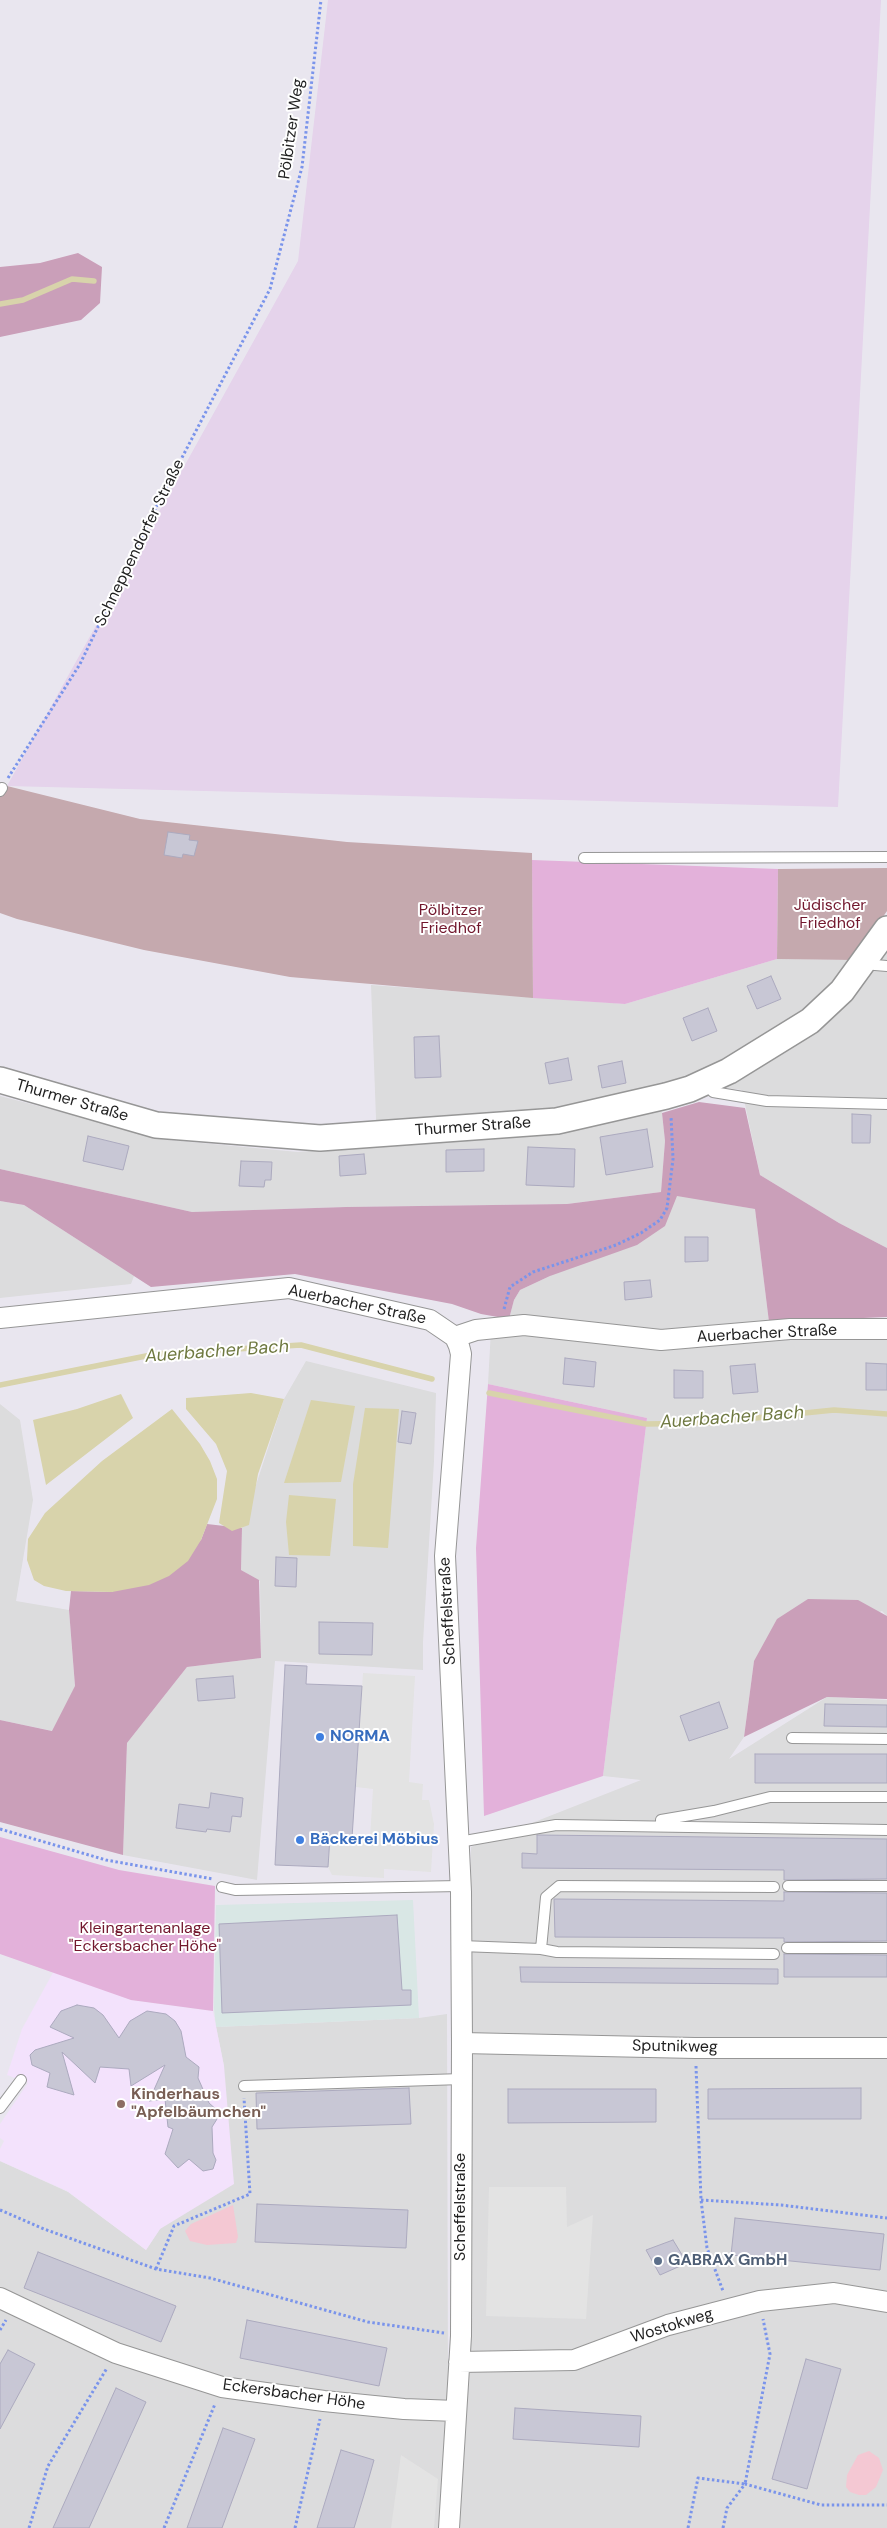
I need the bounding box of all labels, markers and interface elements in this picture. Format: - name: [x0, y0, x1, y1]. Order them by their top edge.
- street label: Pölbitzer Weg: [275, 78, 309, 180]
- street label: Schneppendorfer Straße: [91, 456, 189, 630]
- park label: Jüdischer Friedhof: [794, 896, 866, 934]
- park label: Pölbitzer Friedhof: [419, 901, 483, 939]
- street label: Thurmer Straße: [13, 1076, 131, 1126]
- street label: Thurmer Straße: [414, 1113, 532, 1141]
- street label: Auerbacher Straße: [286, 1281, 428, 1329]
- street label: Auerbacher Straße: [696, 1321, 838, 1347]
- water label: Auerbacher Bach: [144, 1336, 290, 1368]
- water label: Auerbacher Bach: [659, 1402, 805, 1434]
- street label: Scheffelstraße: [436, 1557, 460, 1665]
- place label: NORMA: [330, 1727, 390, 1747]
- marker: NORMA: [314, 1731, 326, 1743]
- place label: Bäckerei Möbius: [310, 1830, 439, 1850]
- marker: Bäckerei Möbius: [294, 1834, 306, 1846]
- park label: Kleingartenanlage "Eckersbacher Höhe": [69, 1919, 221, 1957]
- street label: Sputnikweg: [632, 2037, 718, 2057]
- place label: Kinderhaus "Apfelbäumchen": [131, 2085, 266, 2123]
- marker: Kinderhaus "Apfelbäumchen": [115, 2098, 127, 2110]
- street label: Scheffelstraße: [451, 2153, 471, 2261]
- place label: GABRAX GmbH: [668, 2251, 787, 2271]
- marker: GABRAX GmbH: [652, 2255, 664, 2267]
- street label: Wostokweg: [628, 2304, 716, 2348]
- street label: Eckersbacher Höhe: [221, 2375, 367, 2415]

